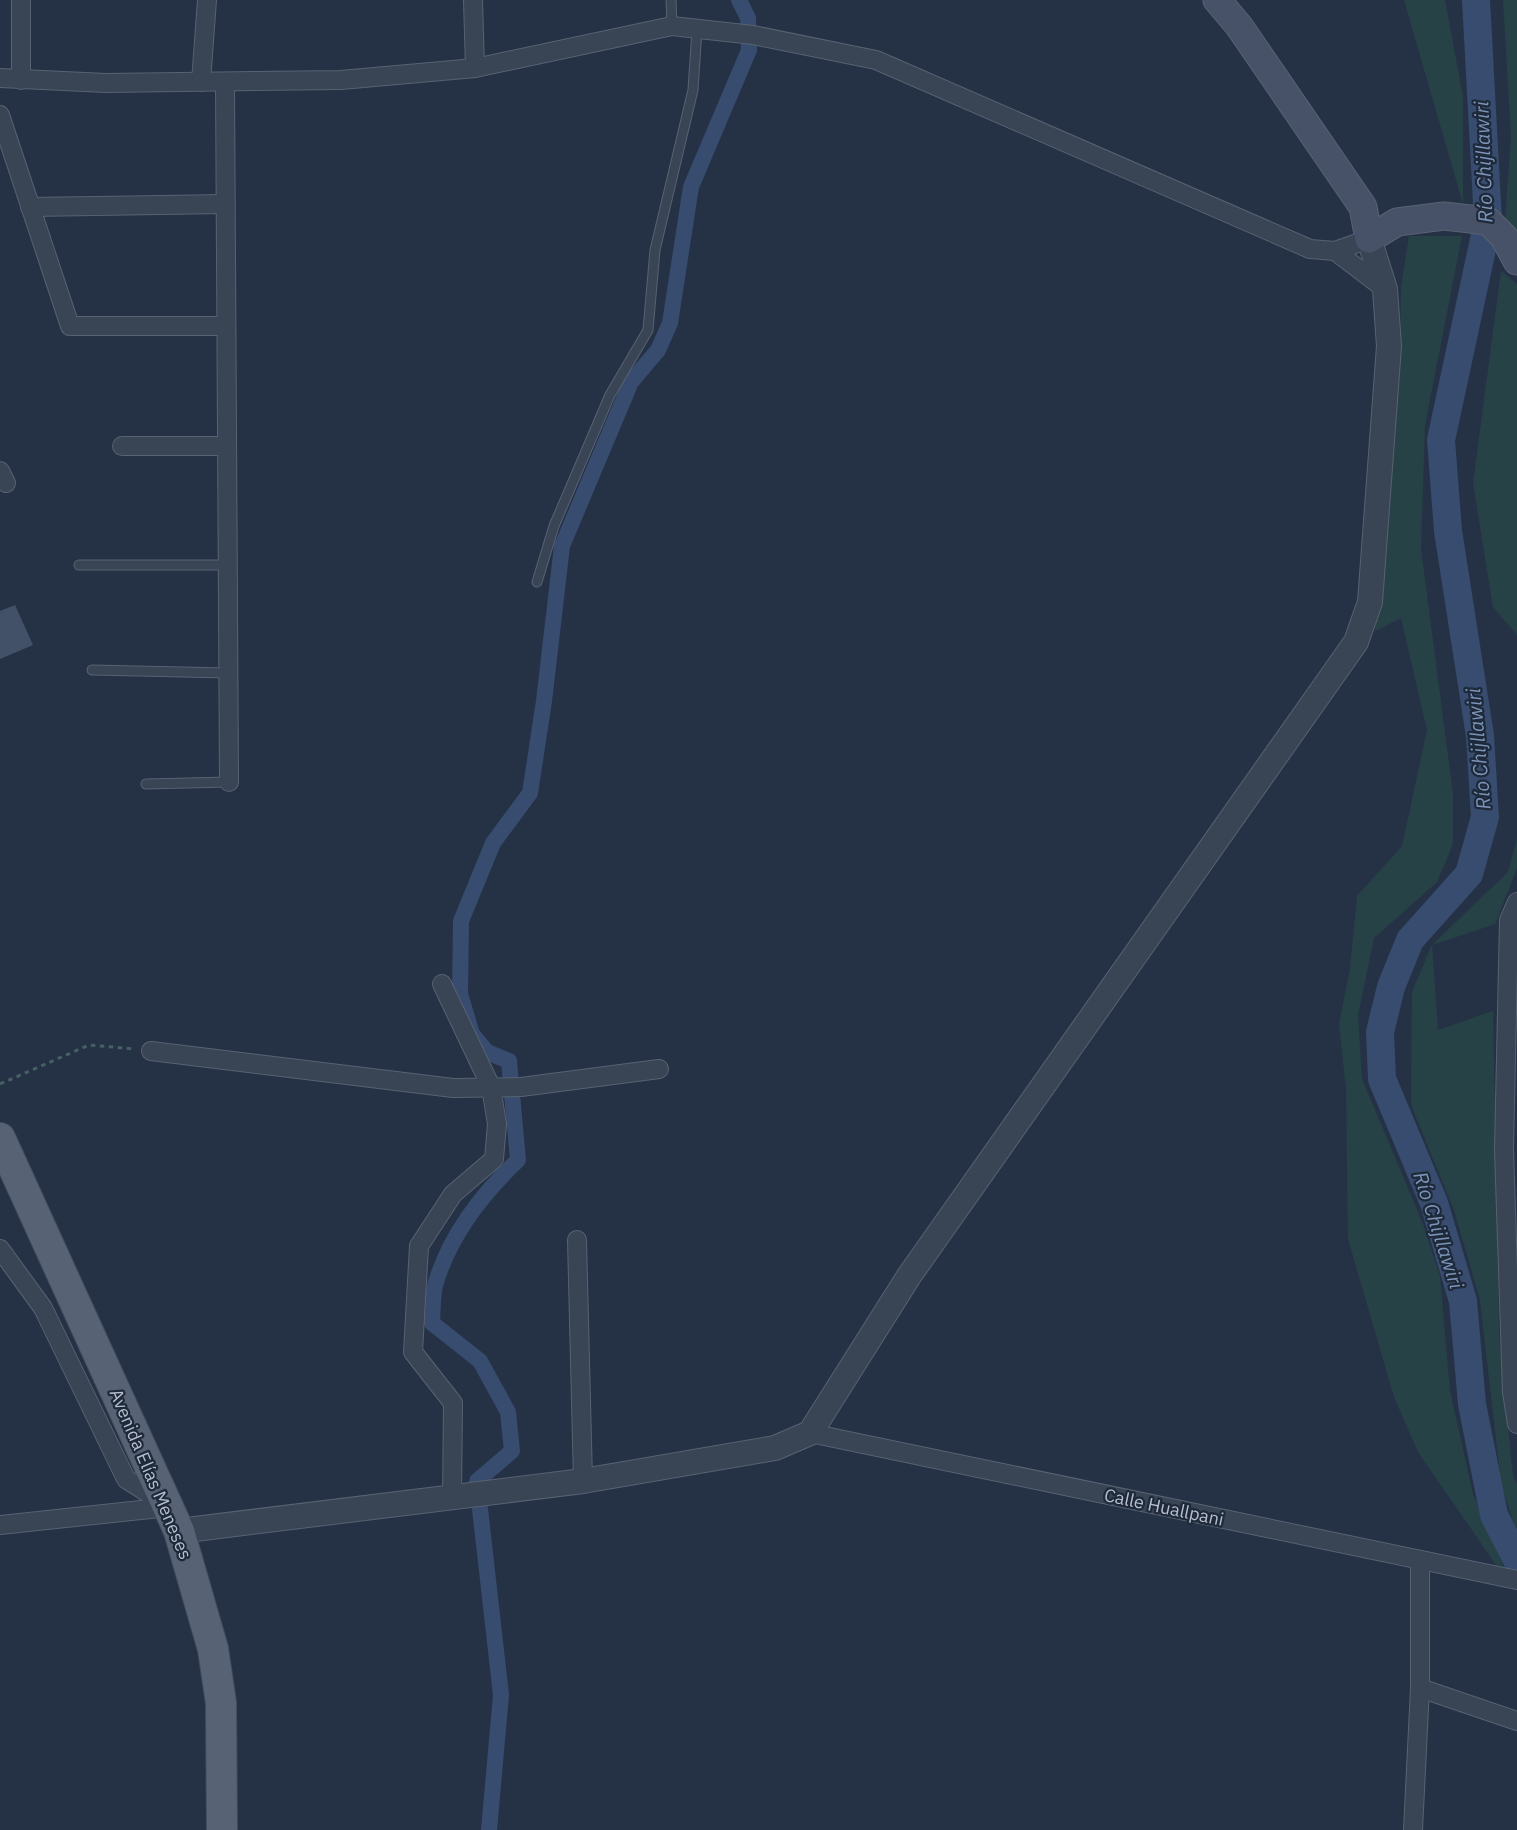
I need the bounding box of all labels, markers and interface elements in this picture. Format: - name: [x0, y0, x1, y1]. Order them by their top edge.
- water label: Río Chijllawiri: [1467, 100, 1499, 223]
- water label: Río Chijllawiri: [1459, 686, 1497, 811]
- water label: Río Chijllawiri: [1407, 1168, 1471, 1293]
- street label: Avenida Elías Meneses: [105, 1385, 197, 1563]
- street label: Calle Huallpani: [1102, 1483, 1226, 1531]

